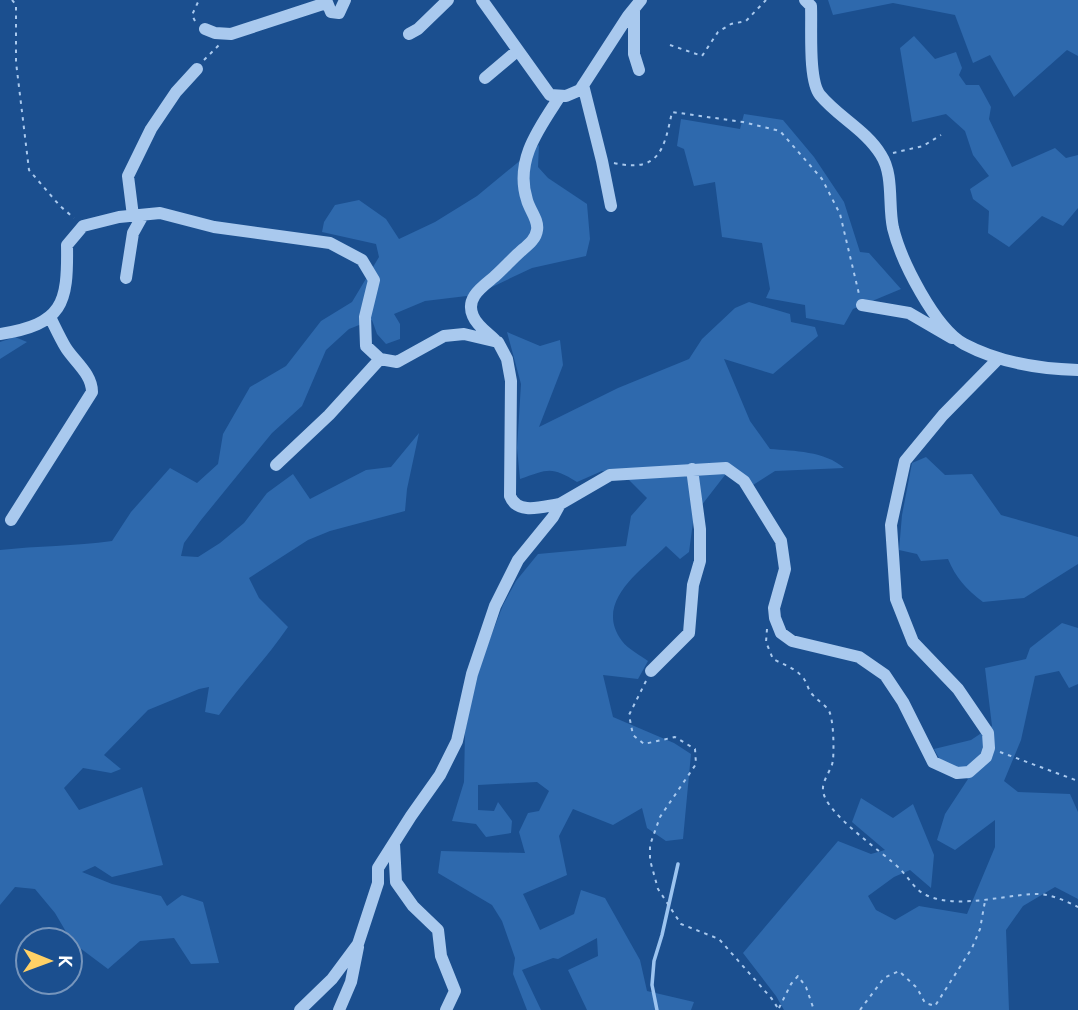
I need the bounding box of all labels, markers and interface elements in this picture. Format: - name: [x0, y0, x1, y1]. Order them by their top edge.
- north arrow: [14, 926, 84, 996]
- text: K: [53, 955, 78, 968]

